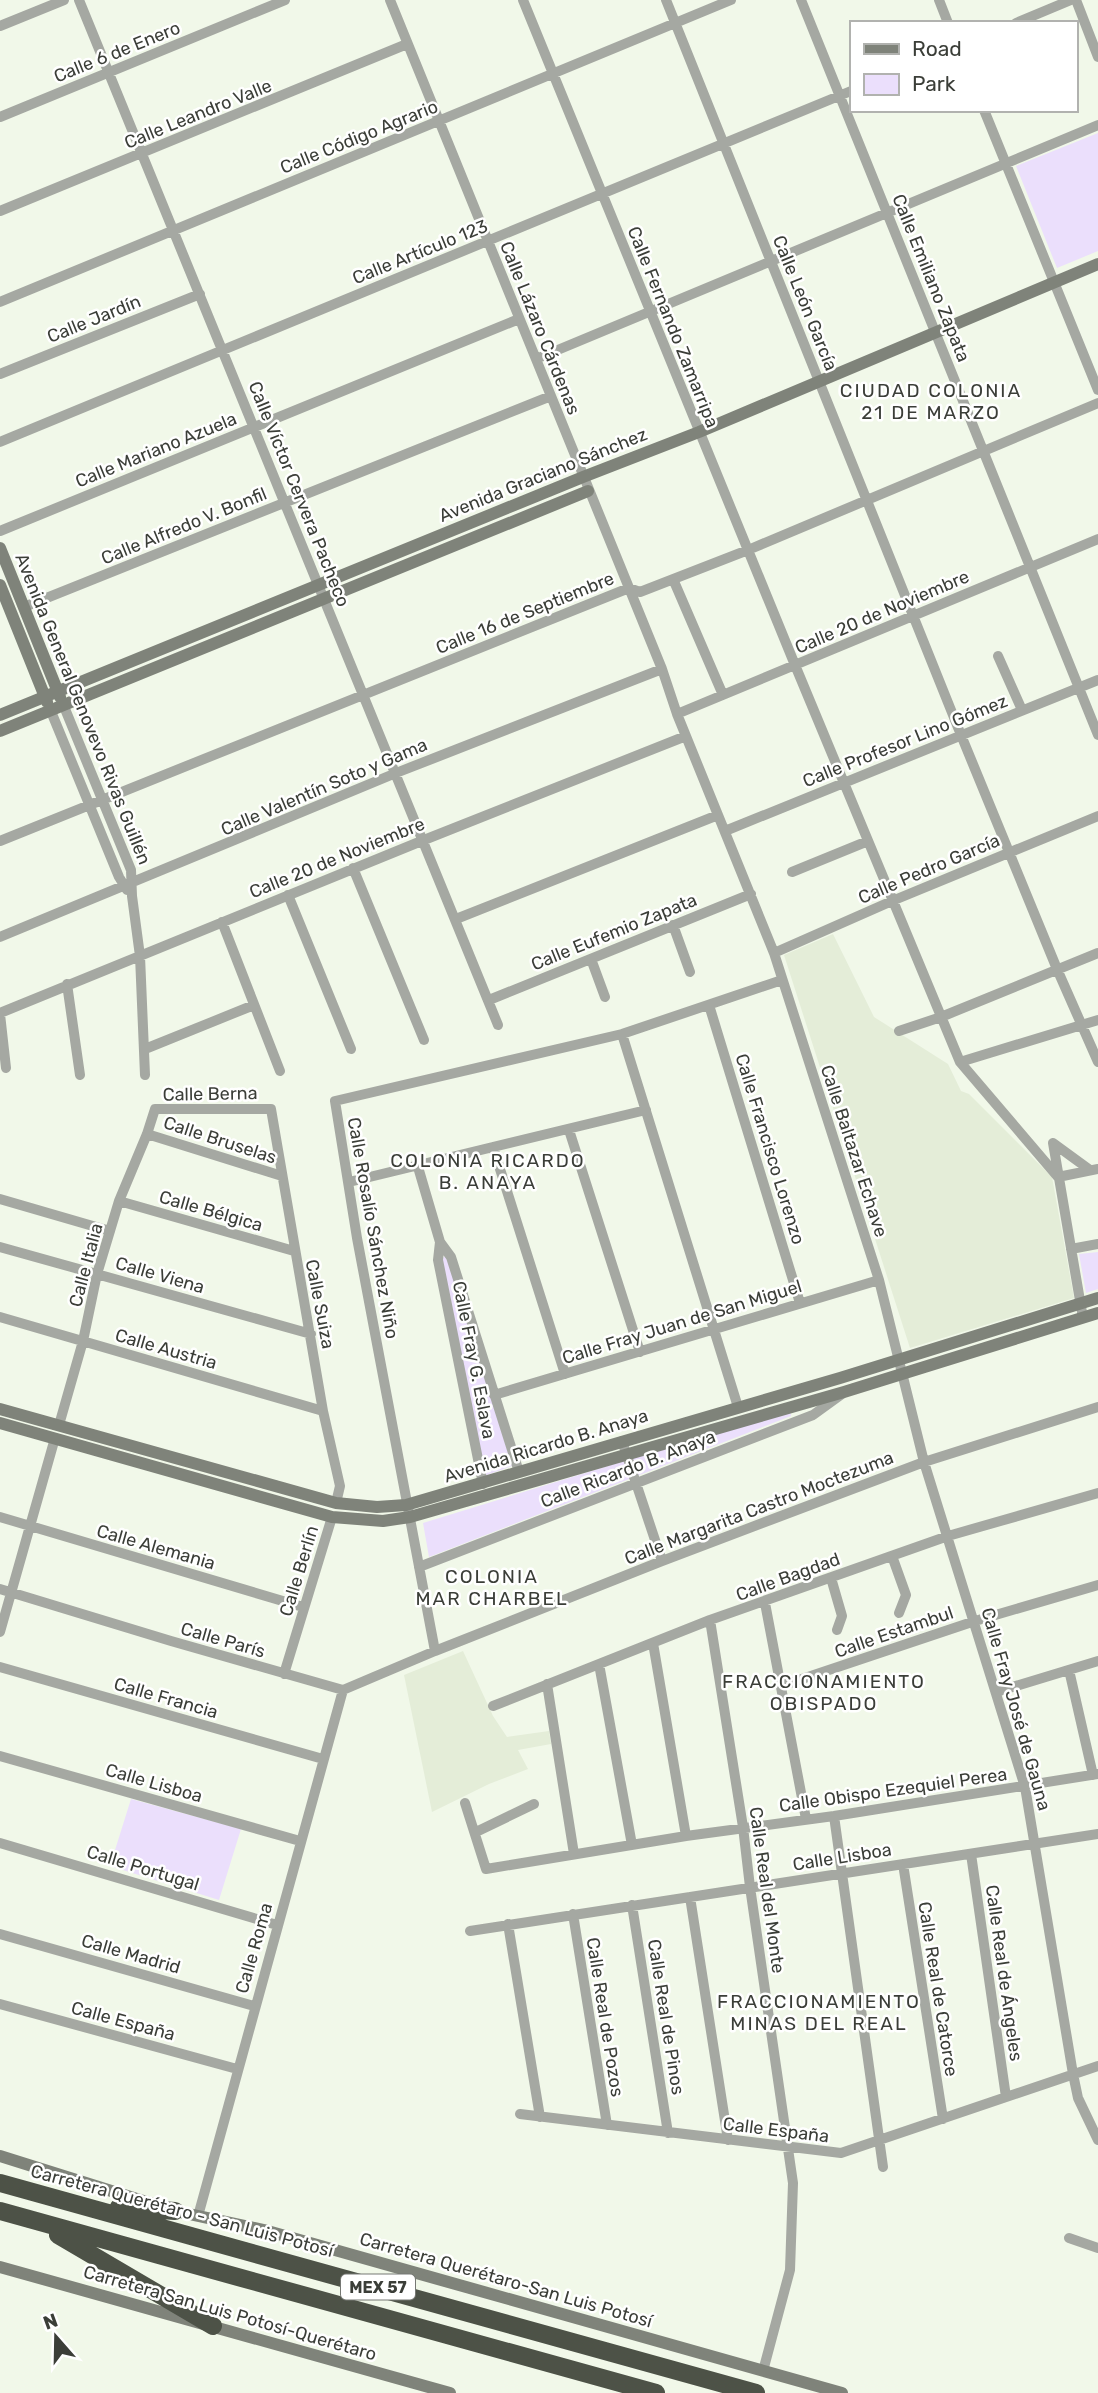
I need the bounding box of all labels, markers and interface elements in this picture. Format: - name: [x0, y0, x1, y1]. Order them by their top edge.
- street label: Calle 6 de Enero: [51, 17, 183, 87]
- legend: [850, 21, 1077, 112]
- text: Road: [912, 36, 962, 61]
- text: Park: [912, 71, 956, 96]
- street label: Calle Leandro Valle: [121, 74, 275, 154]
- street label: Calle Código Agrario: [277, 95, 441, 179]
- street label: Calle Emiliano Zapata: [887, 191, 975, 365]
- street label: Calle Artículo 123: [349, 215, 491, 289]
- street label: Calle Fernando Zamarripa: [623, 223, 723, 431]
- street label: Calle León García: [768, 232, 842, 374]
- street label: Calle Lázaro Cárdenas: [495, 238, 585, 418]
- street label: Calle Jardín: [44, 290, 144, 348]
- street label: Calle Víctor Cervera Pacheco: [244, 378, 354, 610]
- district label: CIUDAD COLONIA 21 DE MARZO: [840, 379, 1022, 424]
- street label: Calle Mariano Azuela: [72, 408, 240, 492]
- street label: Avenida Graciano Sánchez: [436, 423, 650, 527]
- street label: Calle Alfredo V. Bonfil: [98, 483, 270, 569]
- street label: Avenida General Genovevo Rivas Guillén: [10, 550, 156, 868]
- street label: Calle 20 de Noviembre: [792, 565, 972, 659]
- street label: Calle 16 de Septiembre: [433, 567, 617, 659]
- street label: Calle Profesor Lino Gómez: [799, 690, 1011, 792]
- street label: Calle Valentín Soto y Gama: [217, 733, 431, 841]
- street label: Calle 20 de Noviembre: [246, 813, 428, 903]
- street label: Calle Pedro García: [855, 829, 1003, 909]
- street label: Calle Eufemio Zapata: [528, 889, 700, 975]
- street label: Calle Francisco Lorenzo: [730, 1051, 810, 1247]
- street label: Calle Baltazar Echave: [816, 1062, 892, 1240]
- street label: Calle Berna: [162, 1082, 258, 1106]
- street label: Calle Bruselas: [161, 1111, 279, 1169]
- street label: Calle Rosalío Sánchez Niño: [343, 1116, 403, 1340]
- district label: COLONIA RICARDO B. ANAYA: [390, 1149, 586, 1194]
- street label: Calle Bélgica: [157, 1186, 265, 1236]
- street label: Calle Italia: [64, 1221, 108, 1309]
- street label: Calle Viena: [113, 1252, 207, 1298]
- street label: Calle Suiza: [301, 1257, 339, 1351]
- street label: Calle Fray Juan de San Miguel: [559, 1275, 805, 1369]
- street label: Calle Fray G. Eslava: [448, 1279, 500, 1441]
- street label: Calle Austria: [113, 1324, 219, 1374]
- street label: Avenida Ricardo B. Anaya: [441, 1404, 651, 1488]
- street label: Calle Ricardo B. Anaya: [537, 1425, 719, 1513]
- street label: Calle Margarita Castro Moctezuma: [621, 1446, 897, 1570]
- street label: Calle Alemania: [94, 1520, 218, 1574]
- street label: Calle Berlín: [275, 1523, 323, 1619]
- street label: Calle Bagdad: [733, 1548, 843, 1606]
- district label: COLONIA MAR CHARBEL: [415, 1565, 569, 1610]
- street label: Calle Estambul: [832, 1601, 956, 1663]
- street label: Calle Fray José de Gauna: [976, 1605, 1056, 1813]
- street label: Calle París: [178, 1617, 268, 1663]
- district label: FRACCIONAMIENTO OBISPADO: [722, 1670, 926, 1715]
- street label: Calle Francia: [111, 1673, 221, 1723]
- street label: Calle Lisboa: [103, 1759, 205, 1807]
- street label: Calle Obispo Ezequiel Perea: [778, 1763, 1008, 1817]
- street label: Calle Real del Monte: [744, 1805, 790, 1975]
- street label: Calle Lisboa: [791, 1838, 893, 1876]
- street label: Calle Portugal: [84, 1840, 202, 1896]
- street label: Calle Real de Ángeles: [981, 1883, 1027, 2063]
- street label: Calle Roma: [231, 1900, 277, 1996]
- street label: Calle Real de Catorce: [913, 1900, 963, 2078]
- street label: Calle Madrid: [79, 1929, 183, 1979]
- street label: Calle Real de Pozos: [582, 1936, 628, 2098]
- street label: Calle Real de Pinos: [643, 1938, 689, 2096]
- district label: FRACCIONAMIENTO MINAS DEL REAL: [717, 1990, 921, 2035]
- street label: Calle España: [69, 1997, 177, 2045]
- street label: Calle España: [722, 2113, 830, 2147]
- street label: Carretera Querétaro - San Luis Potosí: [28, 2160, 337, 2262]
- street label: Carretera Querétaro-San Luis Potosí: [357, 2228, 656, 2333]
- street label: Carretera San Luis Potosí-Querétaro: [81, 2261, 379, 2365]
- road number: MEX 57: [341, 2274, 415, 2300]
- north arrow: [21, 2302, 91, 2372]
- text: N: [40, 2308, 61, 2335]

